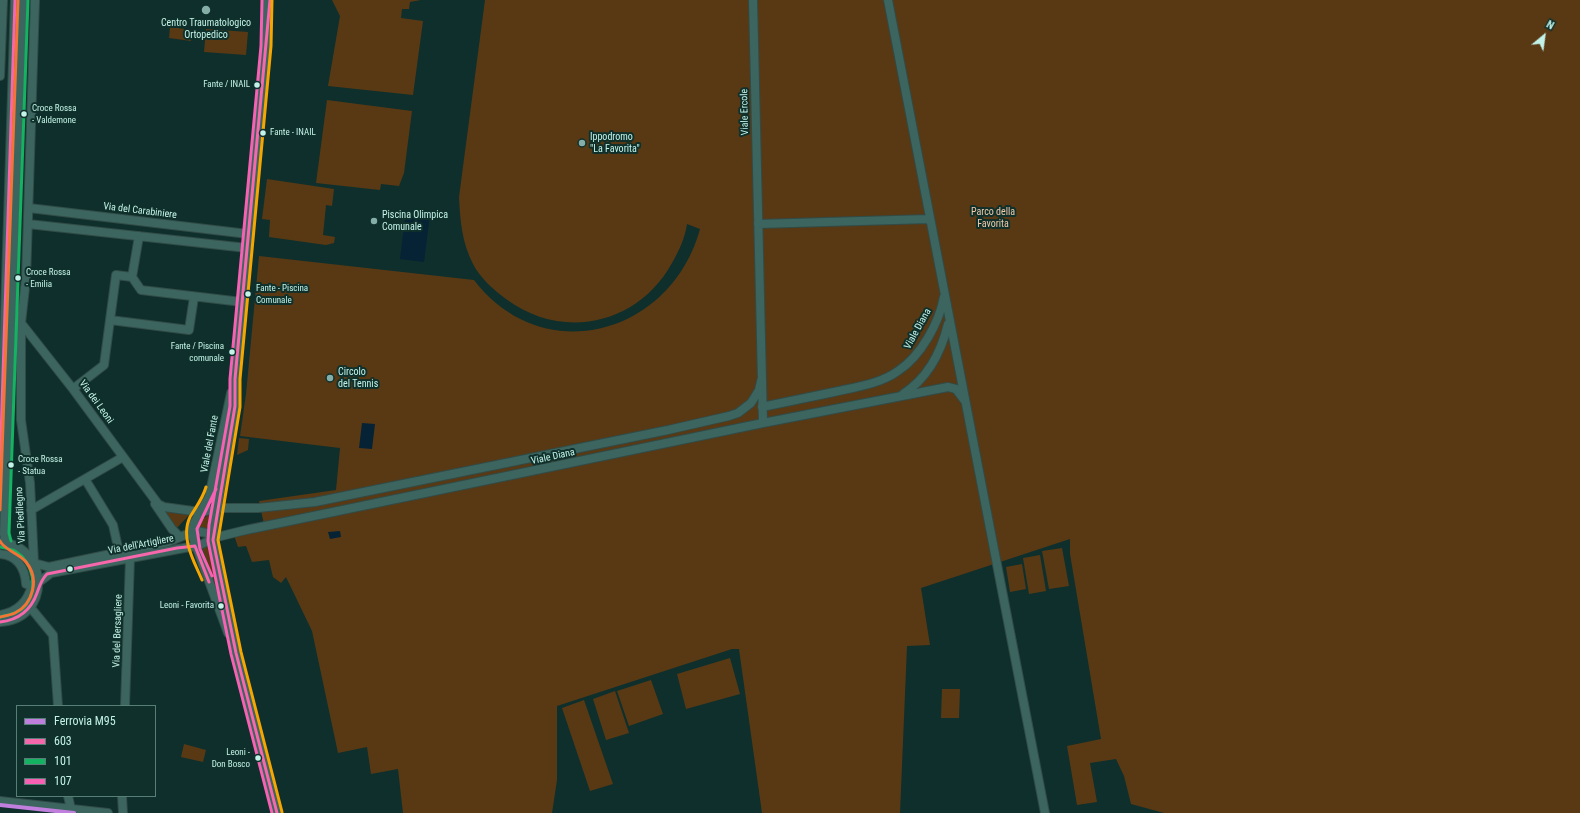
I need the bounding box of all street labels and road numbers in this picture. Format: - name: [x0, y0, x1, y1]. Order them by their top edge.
- street label: Viale Ercole: [739, 89, 751, 135]
- street label: Via del Carabiniere: [103, 201, 177, 221]
- street label: Viale Diana: [902, 307, 934, 351]
- street label: Via dei Leoni: [76, 378, 116, 426]
- street label: Viale del Fante: [199, 414, 221, 474]
- street label: Viale Diana: [530, 447, 576, 467]
- street label: Via Piedilegno: [14, 486, 28, 544]
- street label: Via dell'Artigliere: [107, 533, 175, 557]
- street label: Via del Bersagliere: [111, 594, 125, 668]

